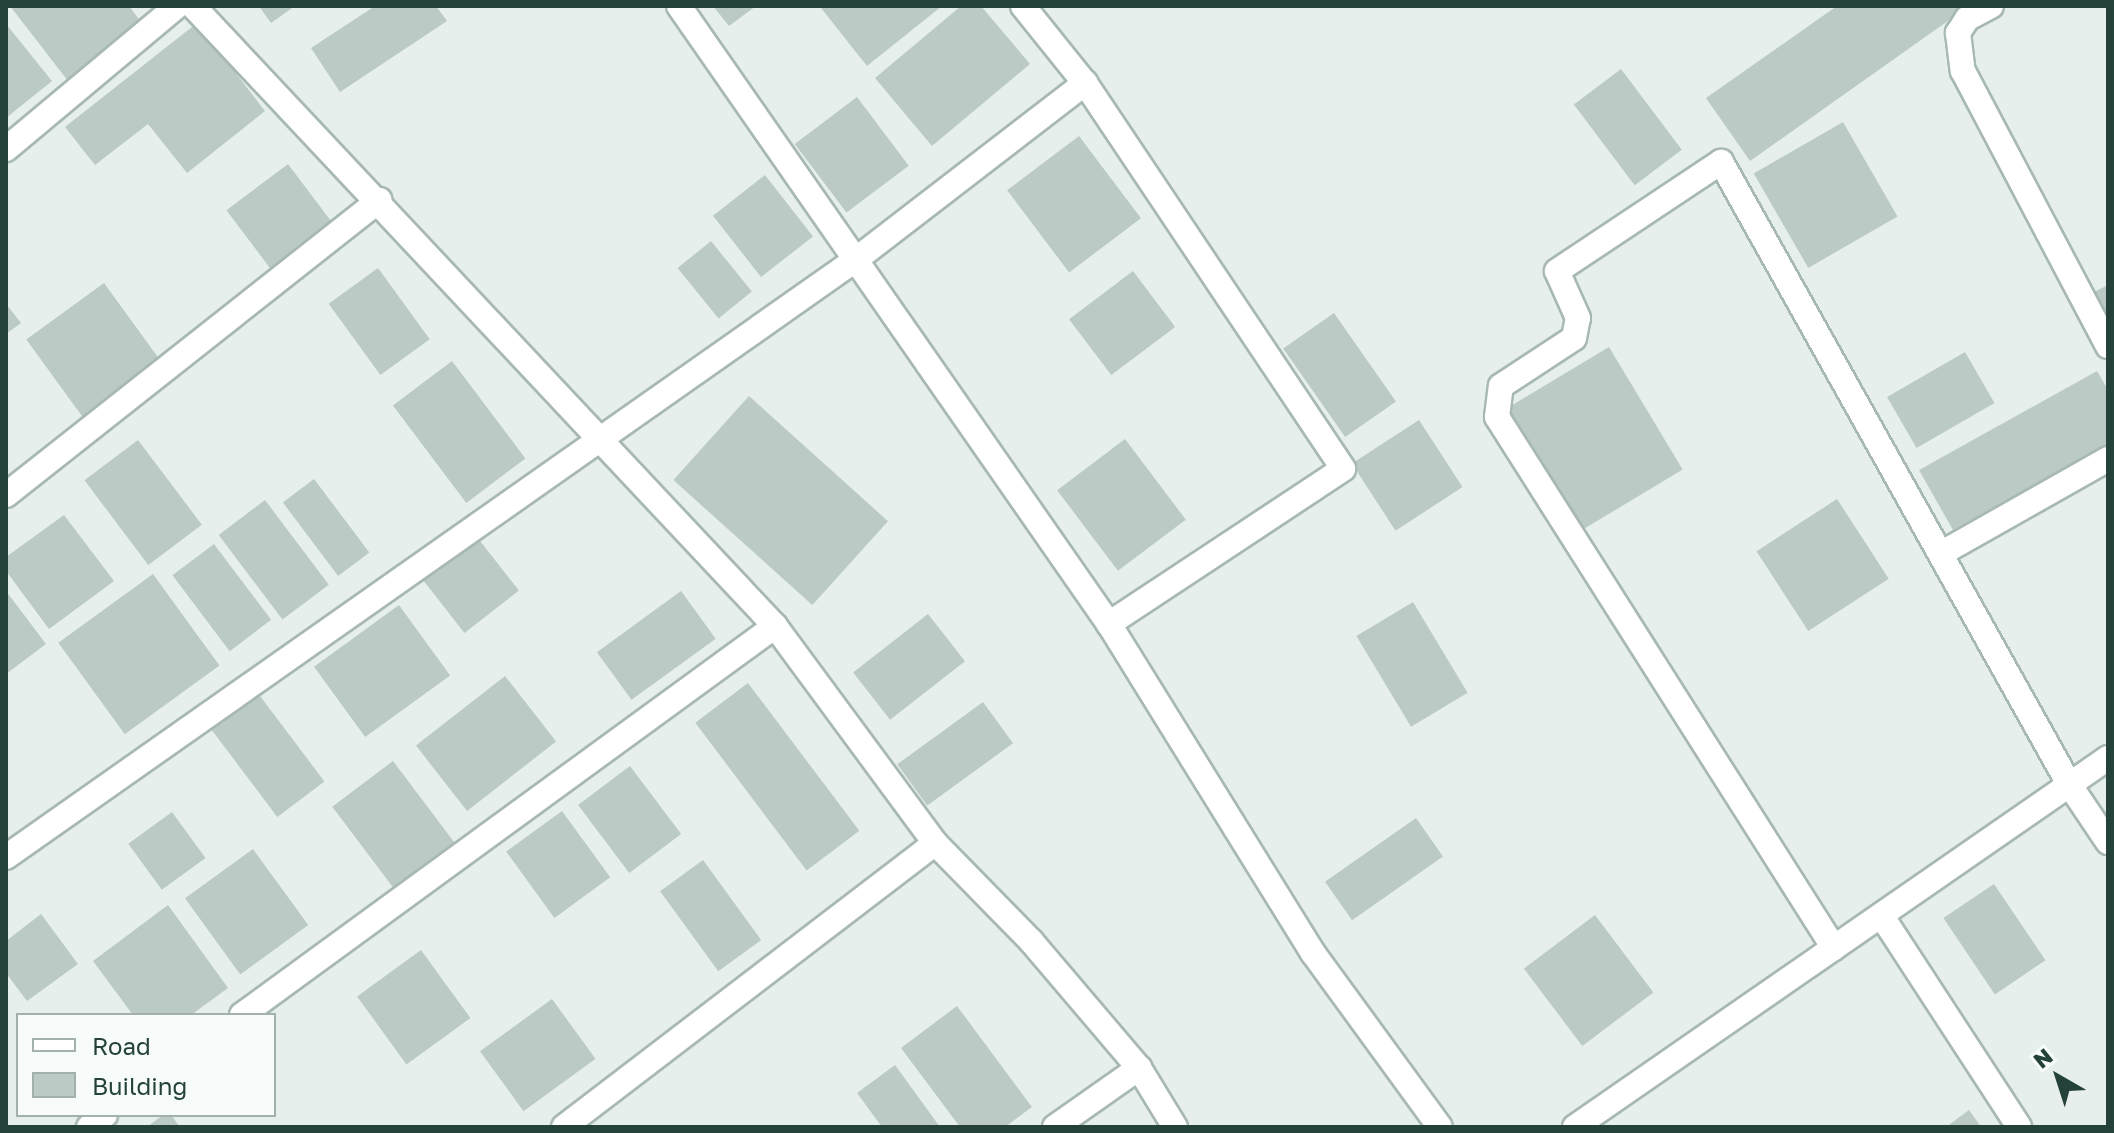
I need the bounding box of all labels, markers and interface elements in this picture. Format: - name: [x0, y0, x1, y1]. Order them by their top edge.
- legend: [16, 1013, 276, 1117]
- text: Road: [92, 1031, 151, 1060]
- north arrow: [2018, 1037, 2098, 1117]
- text: N: [2028, 1042, 2058, 1074]
- text: Building: [92, 1071, 187, 1100]

